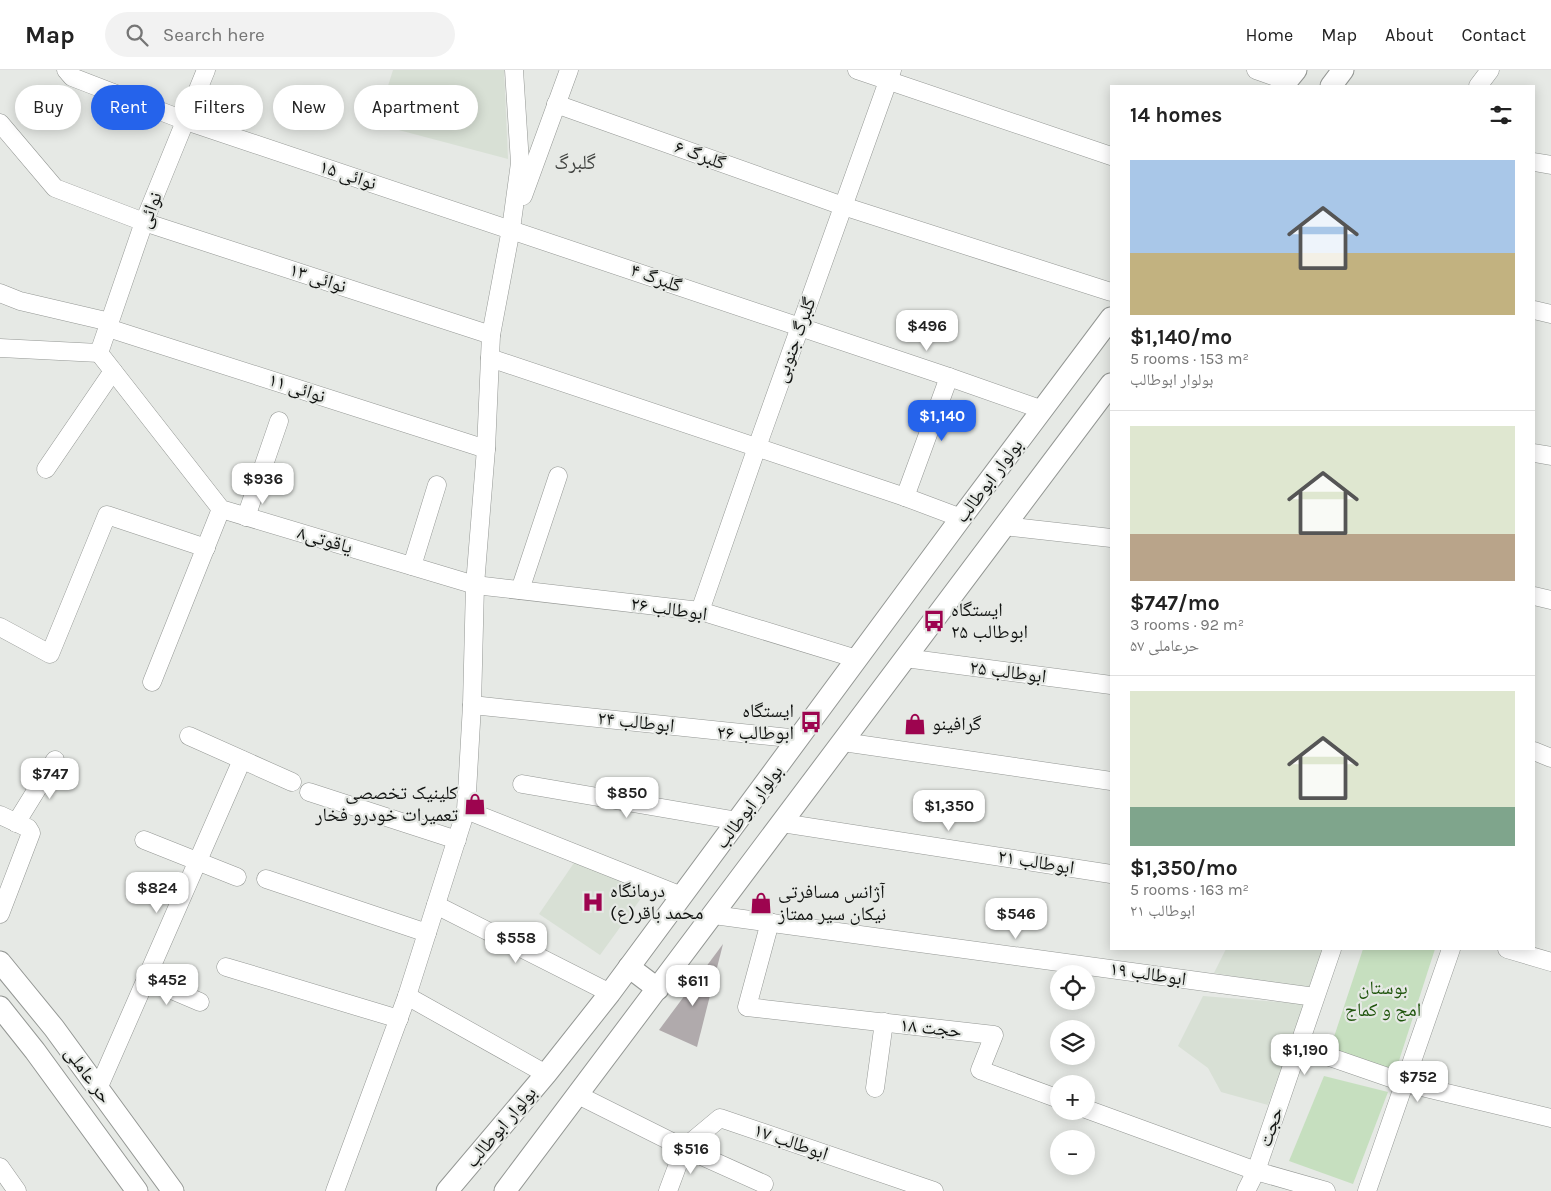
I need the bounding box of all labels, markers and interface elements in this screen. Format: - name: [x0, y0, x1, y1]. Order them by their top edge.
- search box: [105, 12, 455, 57]
- text: Map: [25, 21, 75, 49]
- icon: search: [123, 21, 151, 49]
- text: Search here: [163, 24, 265, 46]
- text: Home: [1245, 24, 1293, 46]
- text: Map: [1321, 24, 1357, 46]
- text: About: [1385, 24, 1434, 46]
- text: Contact: [1462, 24, 1526, 46]
- chip: Buy: [15, 85, 81, 130]
- chip: Rent: [91, 85, 165, 130]
- chip: Filters: [175, 85, 263, 130]
- chip: New: [273, 85, 344, 130]
- chip: Apartment: [354, 85, 478, 130]
- icon: filters: [1487, 101, 1515, 129]
- text: 14 homes: [1130, 103, 1222, 127]
- street label: گلبرگ ۶: [672, 136, 729, 174]
- district label: گلبرگ: [554, 151, 596, 174]
- street label: نوائی ۱۵: [317, 155, 379, 195]
- street label: نوائی: [133, 189, 167, 231]
- icon: home: [1278, 193, 1368, 283]
- street label: نوائی ۱۳: [287, 258, 349, 298]
- street label: گلبرگ ۴: [628, 259, 685, 297]
- street label: گلبرگ جنوبی: [769, 294, 821, 385]
- pin: $496: [897, 310, 957, 352]
- text: $496: [907, 316, 947, 335]
- text: $1,140/mo: [1130, 325, 1232, 349]
- text: 5 rooms · 153 m²: [1130, 349, 1249, 368]
- street label: نوائی ۱۱: [266, 368, 328, 408]
- text: بولوار ابوطالب: [1130, 370, 1213, 389]
- pin: $1,140: [901, 400, 983, 442]
- text: $1,140: [919, 406, 965, 425]
- street label: بولوار ابوطالب: [950, 435, 1028, 527]
- icon: home: [1278, 458, 1368, 548]
- pin: $936: [233, 462, 293, 505]
- text: $936: [243, 469, 283, 488]
- street label: یاقوتی۸: [295, 522, 355, 558]
- text: $747/mo: [1130, 591, 1220, 615]
- street label: ابوطالب ۲۶: [629, 593, 709, 625]
- place label: ایستگاه ابوطالب ۲۵: [951, 599, 1028, 643]
- bus stop icon: ایستگاه ابوطالب ۲۵: [921, 608, 947, 634]
- text: 3 rooms · 92 m²: [1130, 615, 1244, 634]
- text: حرعاملی ۵۷: [1130, 636, 1199, 655]
- street label: ابوطالب ۲۵: [968, 656, 1048, 688]
- place label: ایستگاه ابوطالب ۲۶: [717, 700, 794, 744]
- street label: ابوطالب ۲۴: [596, 707, 676, 737]
- bus stop icon: ایستگاه ابوطالب ۲۶: [798, 709, 824, 735]
- shop icon: گرافینو: [902, 711, 928, 737]
- place label: گرافینو: [932, 713, 981, 735]
- icon: home: [1278, 723, 1368, 813]
- pin: $747: [20, 758, 80, 800]
- street label: بولوار ابوطالب: [710, 761, 788, 853]
- text: $747: [32, 764, 68, 783]
- pin: $850: [597, 776, 657, 819]
- place label: کلینیک تخصصی تعمیرات خودرو فخار: [314, 782, 458, 826]
- text: $850: [607, 783, 647, 802]
- pin: $1,350: [908, 790, 990, 832]
- shop icon: کلینیک تخصصی تعمیرات خودرو فخار: [462, 791, 488, 817]
- text: $1,350: [924, 796, 974, 815]
- street label: ابوطالب ۲۱: [996, 845, 1076, 879]
- text: $1,350/mo: [1130, 856, 1238, 880]
- pin: $824: [127, 872, 187, 914]
- text: $824: [137, 878, 177, 897]
- place label: درمانگاه محمد باقر(ع): [610, 880, 703, 924]
- text: 5 rooms · 163 m²: [1130, 880, 1249, 899]
- place label: آژانس مسافرتی نیکان سیر ممتاز: [777, 881, 886, 925]
- hospital icon: درمانگاه محمد باقر(ع): [580, 889, 606, 915]
- shop icon: آژانس مسافرتی نیکان سیر ممتاز: [748, 890, 774, 916]
- pin: $546: [986, 898, 1046, 940]
- text: ابوطالب ۲۱: [1130, 901, 1195, 920]
- text: $546: [996, 904, 1036, 923]
- pin: $558: [486, 922, 546, 964]
- text: $558: [496, 928, 536, 947]
- street label: ابوطالب ۱۹: [1108, 958, 1188, 990]
- pin: $452: [137, 964, 197, 1006]
- pin: $611: [663, 964, 723, 1007]
- map controls: [1050, 965, 1095, 1175]
- button: locate: [1050, 965, 1095, 1010]
- text: $452: [147, 970, 187, 989]
- text: $611: [677, 971, 709, 990]
- park label: بوستان امج و کماج: [1345, 977, 1421, 1022]
- street label: حجت ۱۸: [899, 1014, 963, 1042]
- button: layers: [1050, 1020, 1095, 1065]
- pin: $1,190: [1264, 1034, 1346, 1076]
- text: $1,190: [1282, 1040, 1328, 1059]
- street label: حر عاملی: [60, 1042, 116, 1108]
- pin: $752: [1388, 1060, 1448, 1103]
- text: $752: [1399, 1067, 1437, 1086]
- button: +: [1050, 1075, 1095, 1120]
- street label: بولوار ابوطالب: [461, 1082, 541, 1172]
- street label: حجت: [1254, 1104, 1288, 1150]
- street label: ابوطالب ۱۷: [751, 1119, 831, 1165]
- button: −: [1050, 1130, 1095, 1175]
- pin: $516: [661, 1132, 721, 1175]
- text: $516: [673, 1139, 709, 1158]

